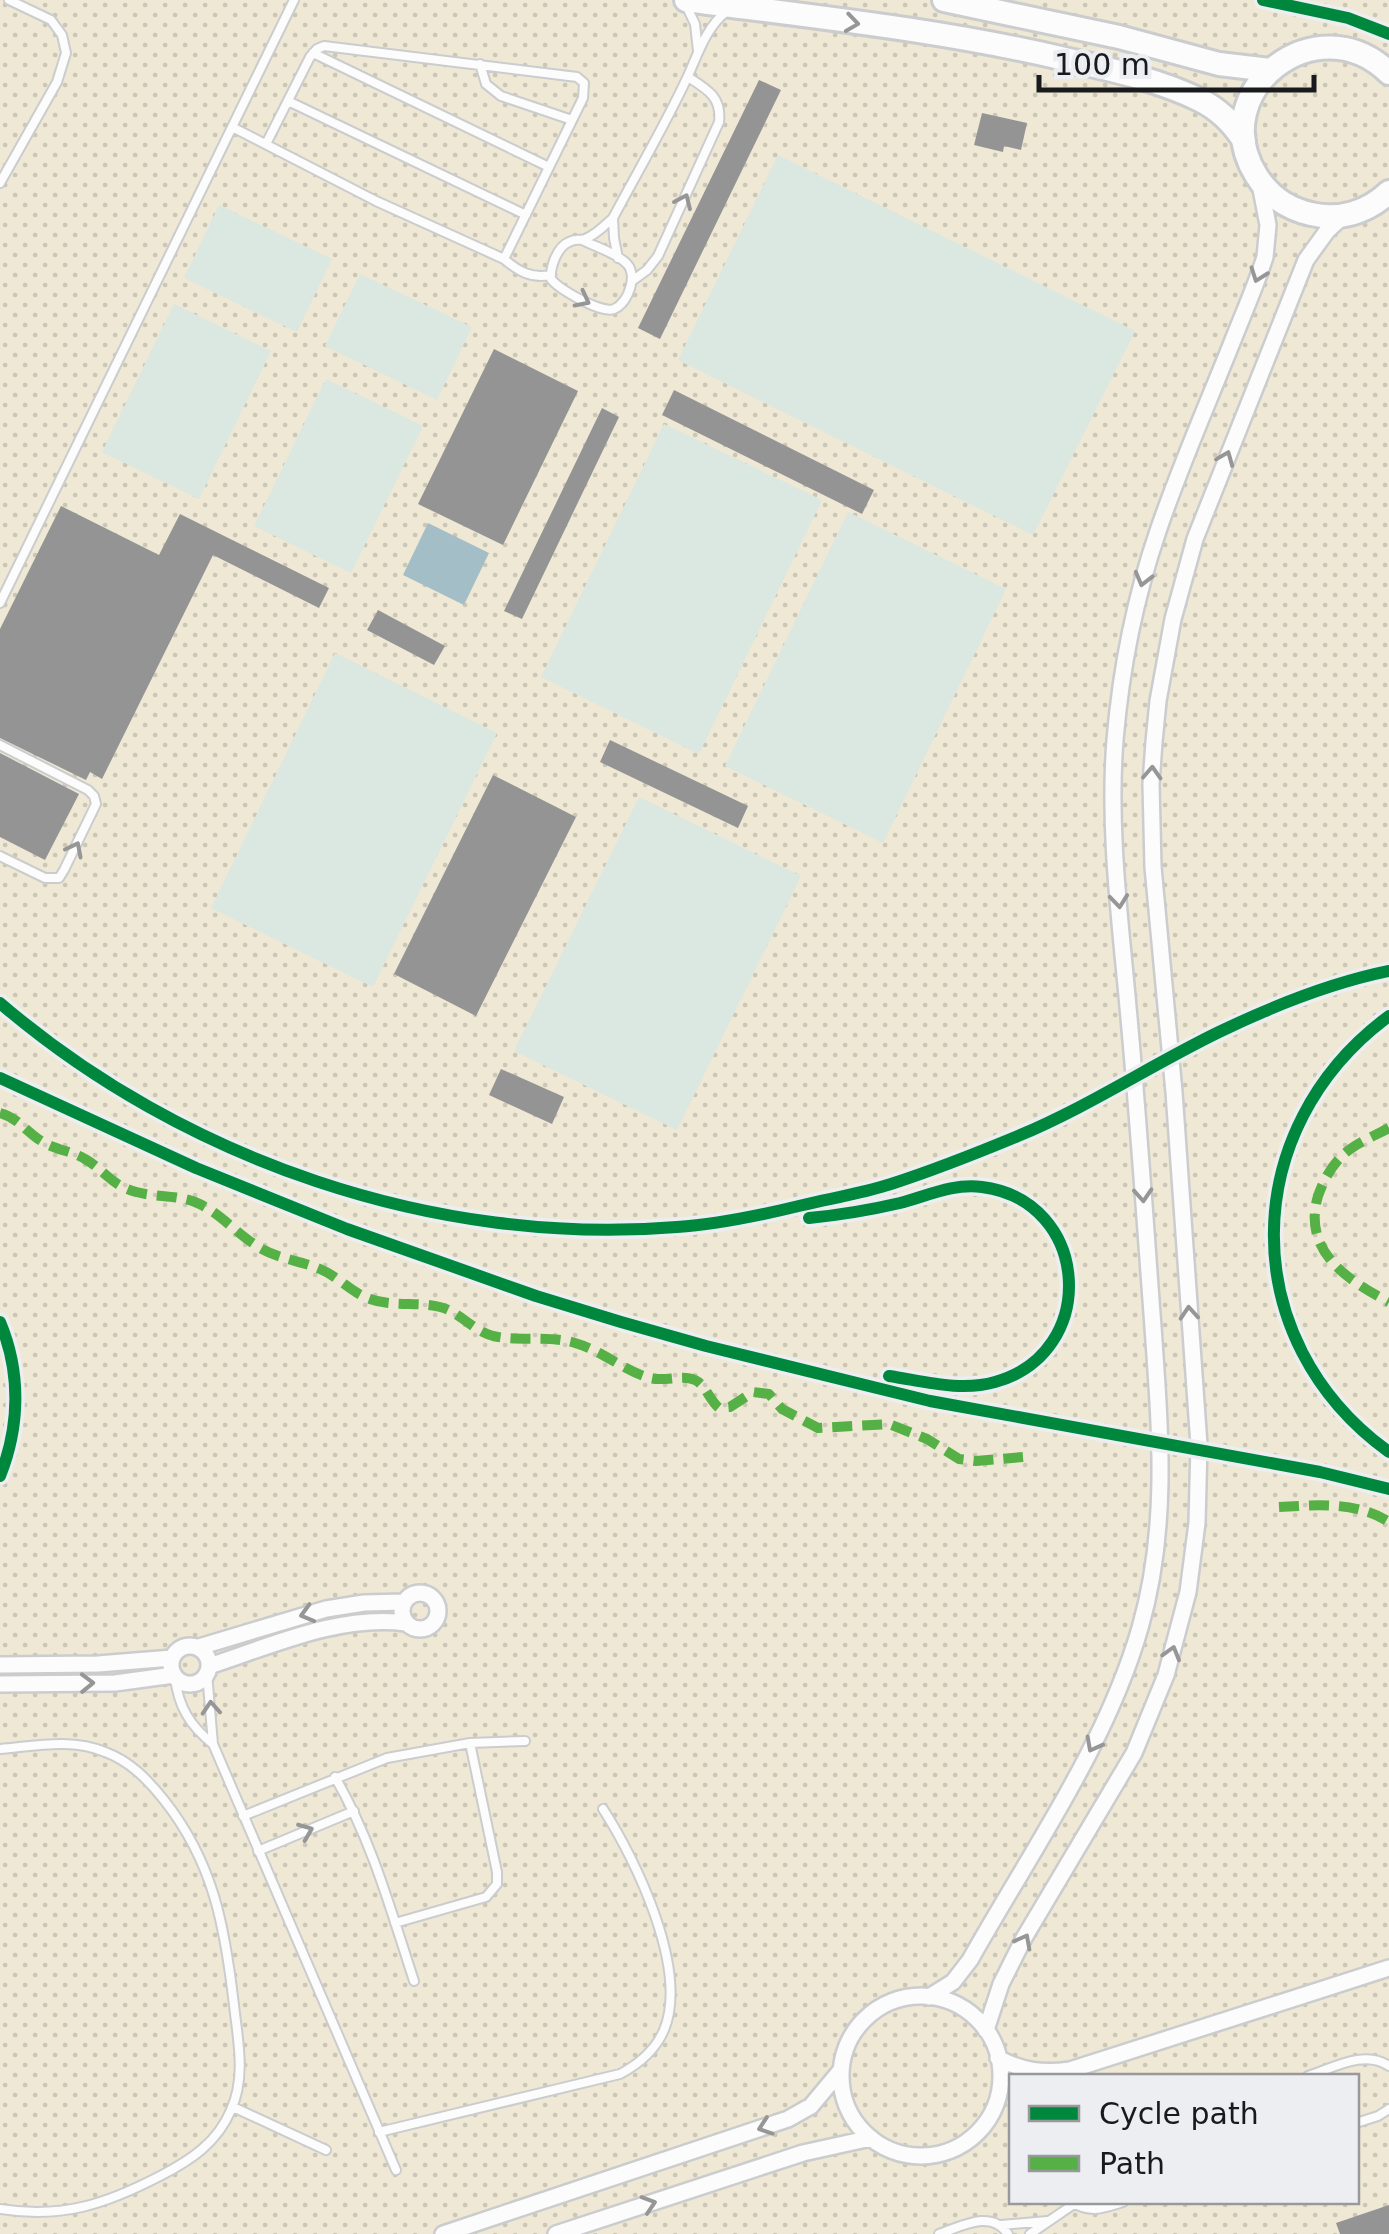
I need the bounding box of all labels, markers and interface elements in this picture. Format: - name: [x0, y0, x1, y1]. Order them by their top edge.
- one-way arrow: [844, 11, 861, 32]
- scale bar: [1039, 30, 1314, 92]
- text: 100 m: [1054, 47, 1150, 82]
- one-way arrow: [672, 193, 692, 211]
- one-way arrow: [1249, 266, 1270, 283]
- one-way arrow: [573, 288, 591, 307]
- one-way arrow: [1214, 450, 1234, 468]
- one-way arrow: [1134, 570, 1155, 587]
- one-way arrow: [1141, 764, 1162, 780]
- one-way arrow: [63, 842, 82, 860]
- one-way arrow: [1107, 893, 1129, 909]
- one-way arrow: [1132, 1187, 1154, 1203]
- one-way arrow: [1179, 1305, 1200, 1321]
- one-way arrow: [300, 1602, 317, 1623]
- one-way arrow: [1161, 1645, 1182, 1662]
- one-way arrow: [80, 1673, 96, 1694]
- one-way arrow: [201, 1700, 222, 1716]
- one-way arrow: [1085, 1735, 1105, 1753]
- one-way arrow: [296, 1823, 314, 1843]
- one-way arrow: [1011, 1933, 1031, 1951]
- legend: [1009, 2074, 1359, 2204]
- text: Cycle path: [1099, 2096, 1259, 2131]
- one-way arrow: [757, 2115, 774, 2135]
- text: Path: [1099, 2146, 1165, 2181]
- one-way arrow: [639, 2195, 656, 2215]

